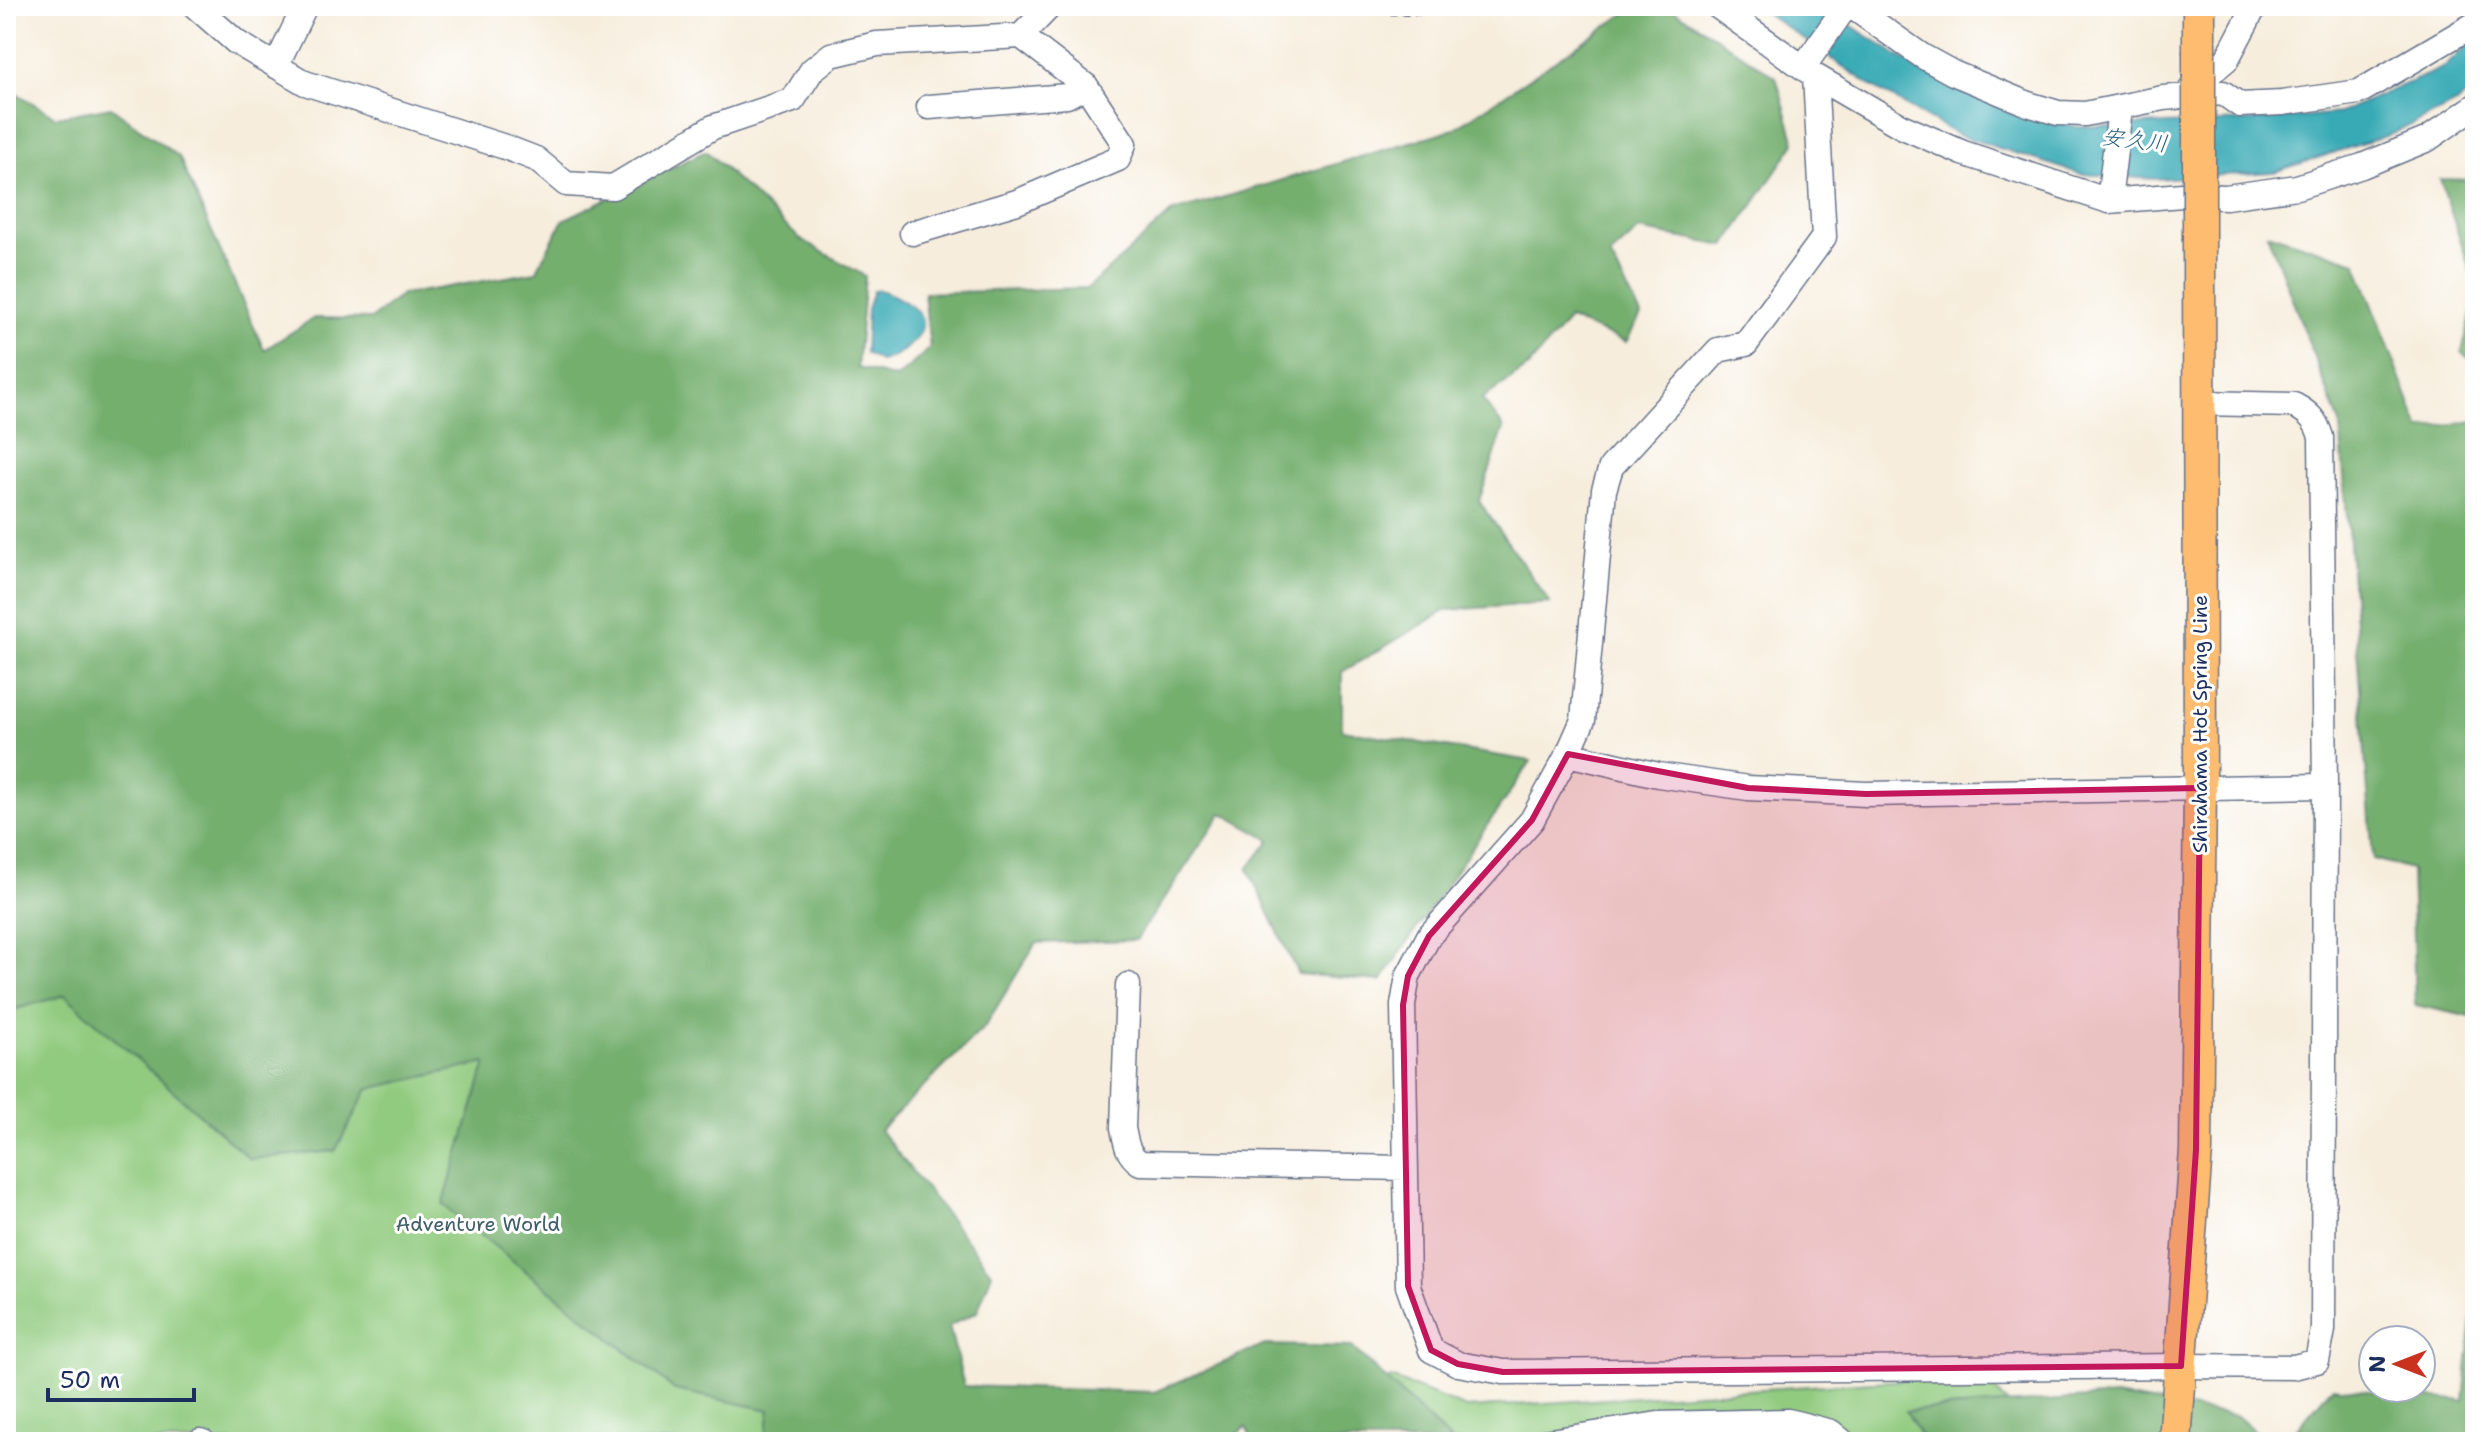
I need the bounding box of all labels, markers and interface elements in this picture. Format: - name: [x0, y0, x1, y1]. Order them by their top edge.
- water label: 安久川: [2100, 122, 2170, 158]
- street label: Shirahama Hot Spring Line: [2187, 595, 2213, 853]
- park label: Adventure World: [396, 1211, 561, 1237]
- north arrow: [2357, 1324, 2437, 1404]
- scale bar: [48, 1352, 194, 1402]
- text: N: [2363, 1355, 2392, 1373]
- text: 50 m: [60, 1364, 120, 1396]

